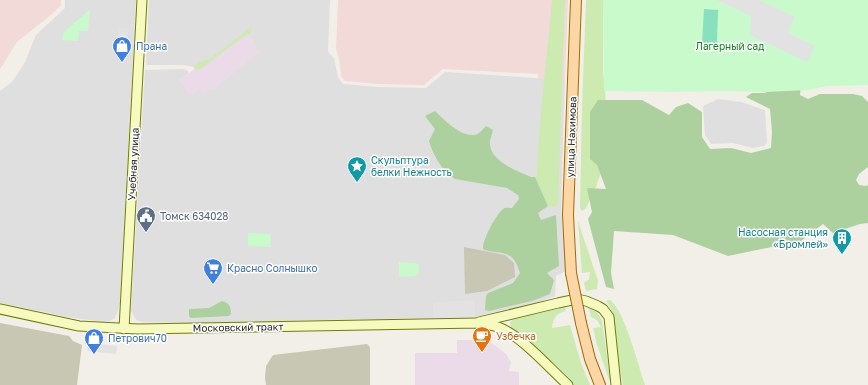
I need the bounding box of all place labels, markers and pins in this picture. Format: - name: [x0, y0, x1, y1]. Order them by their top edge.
- shop icon: Прана: [111, 35, 133, 63]
- place label: Прана: [136, 40, 167, 52]
- place label: Скульптура белки Нежность: [371, 154, 452, 178]
- place icon: Скульптура белки Нежность: [346, 155, 368, 183]
- public building icon: Томск 634028: [135, 205, 157, 233]
- place label: Томск 634028: [160, 210, 228, 222]
- place label: Насосная станция «Бромлей»: [738, 226, 828, 250]
- building icon: Насосная станция «Бромлей»: [831, 227, 853, 255]
- supermarket icon: Красно Солнышко: [202, 257, 224, 285]
- place label: Красно Солнышко: [227, 262, 317, 274]
- cafe icon: Узбечка: [471, 325, 493, 353]
- shop icon: Петрович70: [83, 327, 105, 355]
- place label: Узбечка: [496, 330, 536, 342]
- place label: Петрович70: [108, 332, 167, 344]

